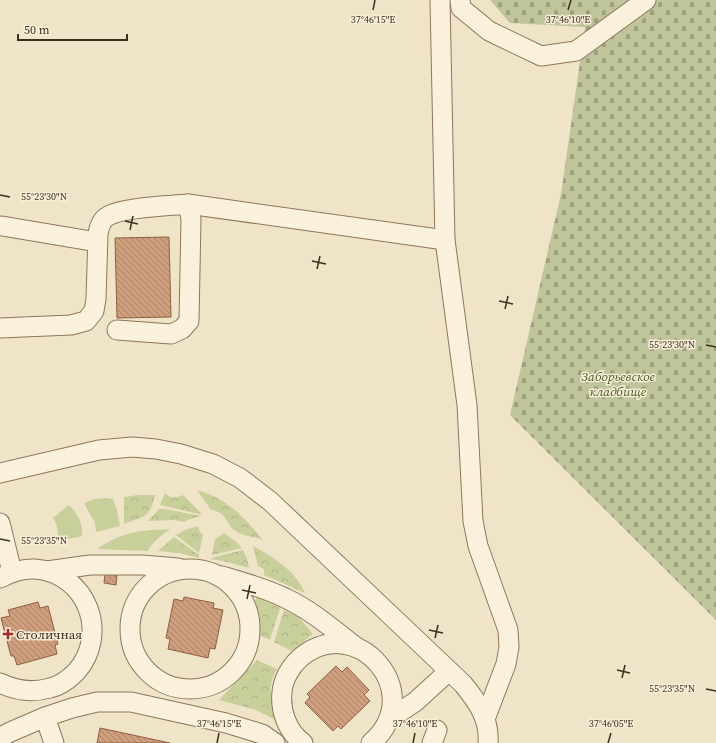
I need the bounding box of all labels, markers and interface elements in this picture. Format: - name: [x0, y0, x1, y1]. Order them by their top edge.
- text: 37°46'15"E: [351, 13, 395, 26]
- text: 37°46'10"E: [546, 13, 590, 26]
- scale bar: [18, 16, 127, 42]
- text: 50 m: [24, 22, 50, 38]
- text: 55°23'30"N: [21, 190, 67, 203]
- text: 55°23'30"N: [649, 338, 695, 351]
- park label: Заборьевское кладбище: [581, 368, 656, 400]
- text: 55°23'35"N: [21, 534, 67, 547]
- place label: Столичная: [16, 626, 82, 643]
- marker: Столичная: [3, 629, 13, 639]
- text: 55°23'35"N: [649, 682, 695, 695]
- text: 37°46'15"E: [197, 717, 241, 730]
- text: 37°46'10"E: [393, 717, 437, 730]
- text: 37°46'05"E: [589, 717, 633, 730]

